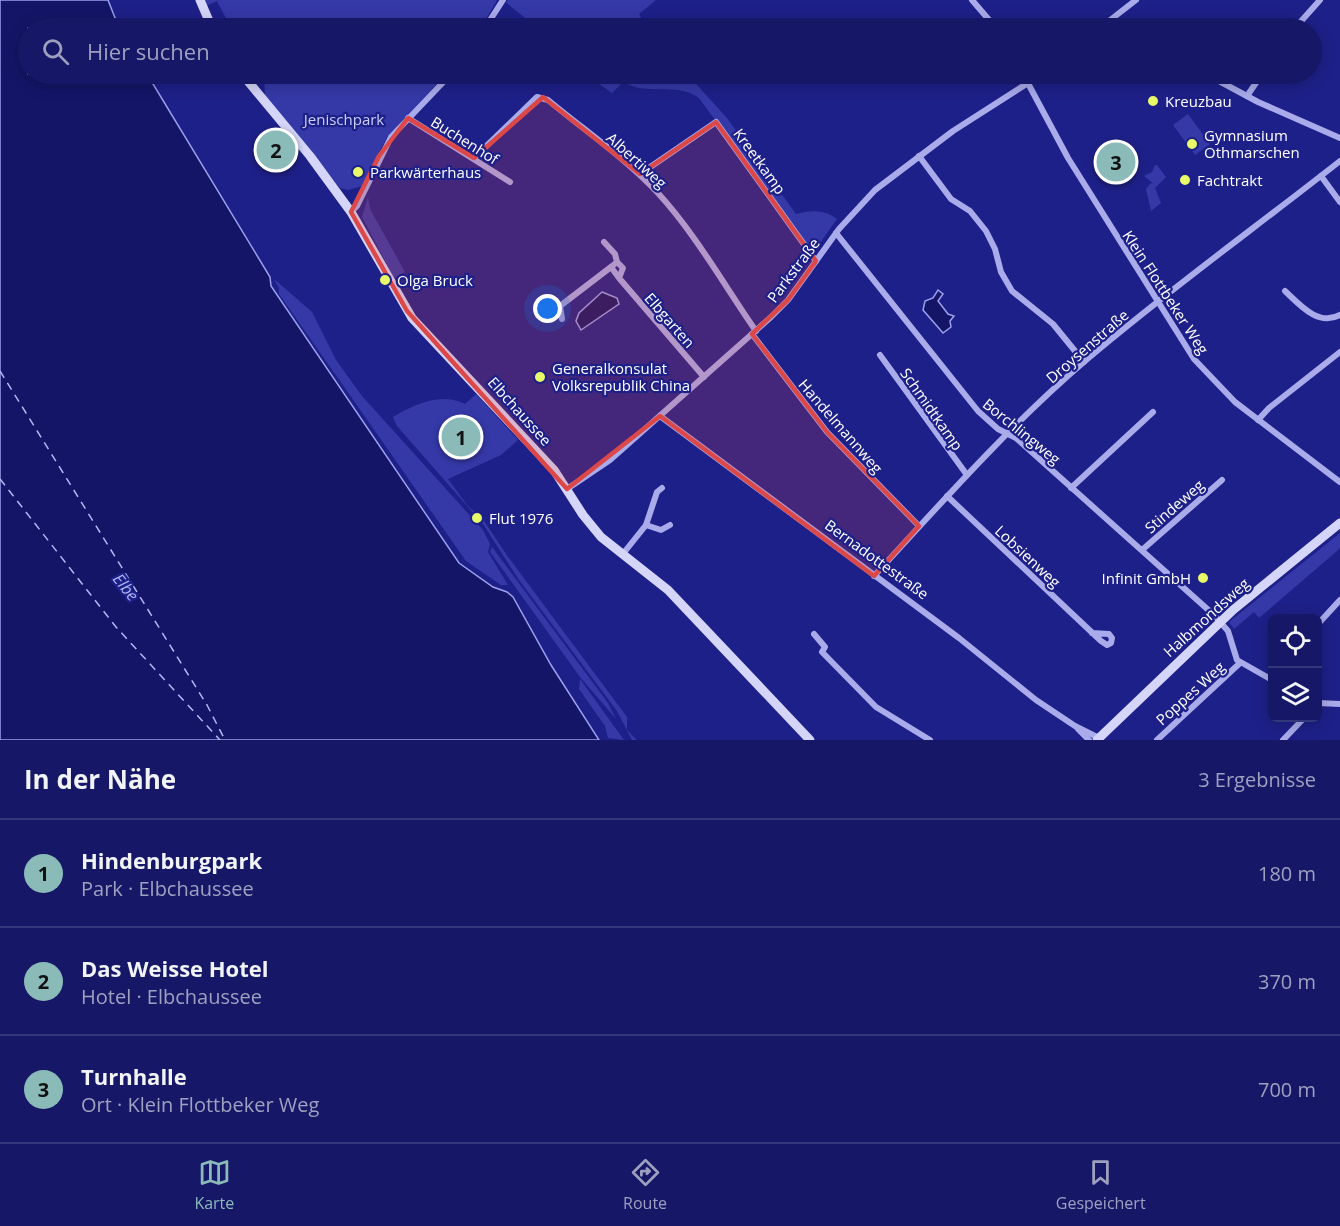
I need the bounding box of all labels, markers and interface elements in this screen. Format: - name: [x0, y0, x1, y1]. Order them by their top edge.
- search box: [18, 18, 1322, 84]
- icon: search: [39, 35, 72, 68]
- text: Hier suchen: [87, 36, 210, 66]
- place label: Kreuzbau: [1165, 91, 1232, 111]
- marker: Kreuzbau: [1146, 94, 1160, 108]
- park label: Jenischpark: [302, 109, 384, 129]
- street label: Buchenhof: [427, 111, 503, 169]
- street label: Kreetkamp: [729, 124, 791, 198]
- place label: Gymnasium Othmarschen: [1204, 125, 1300, 162]
- pin: 2: [256, 128, 296, 172]
- street label: Albertiweg: [603, 128, 671, 192]
- marker: Gymnasium Othmarschen: [1185, 137, 1199, 151]
- pin: 3: [1096, 140, 1136, 184]
- place label: Parkwärterhaus: [370, 162, 481, 182]
- marker: Parkwärterhaus: [351, 165, 365, 179]
- place label: Fachtrakt: [1197, 170, 1263, 190]
- marker: Fachtrakt: [1178, 173, 1192, 187]
- street label: Klein Flottbeker Weg: [1118, 226, 1214, 358]
- street label: Parkstraße: [762, 234, 824, 306]
- place label: Olga Bruck: [397, 270, 473, 290]
- marker: Olga Bruck: [378, 273, 392, 287]
- street label: Elbgarten: [641, 288, 699, 352]
- your location: [533, 294, 562, 323]
- street label: Droysenstraße: [1042, 305, 1132, 387]
- place label: Generalkonsulat Volksrepublik China: [552, 358, 690, 395]
- street label: Schmidtkamp: [896, 364, 968, 454]
- marker: Generalkonsulat Volksrepublik China: [533, 370, 547, 384]
- street label: Elbchaussee: [484, 372, 556, 450]
- street label: Handelmannweg: [794, 375, 888, 477]
- street label: Borchlingweg: [979, 394, 1065, 468]
- pin: 1: [442, 414, 480, 460]
- street label: Stindeweg: [1140, 475, 1208, 537]
- place label: Flut 1976: [489, 508, 553, 528]
- marker: Flut 1976: [470, 511, 484, 525]
- street label: Bernadottestraße: [821, 515, 933, 603]
- street label: Lobsienweg: [991, 520, 1065, 592]
- place label: Infinit GmbH: [1102, 568, 1191, 588]
- water label: Elbe: [108, 569, 144, 605]
- marker: Infinit GmbH: [1196, 571, 1210, 585]
- street label: Halbmondsweg: [1159, 573, 1253, 661]
- map controls: [1268, 614, 1322, 722]
- button: locate: [1268, 614, 1322, 668]
- street label: Poppes Weg: [1151, 657, 1229, 729]
- button: layers: [1268, 668, 1322, 722]
- text: In der Nähe: [24, 761, 176, 797]
- text: 3 Ergebnisse: [1198, 766, 1316, 793]
- text: Hindenburgpark: [81, 845, 262, 875]
- text: 1: [38, 860, 49, 887]
- text: 180 m: [1258, 860, 1316, 887]
- text: Park · Elbchaussee: [81, 875, 254, 902]
- text: Das Weisse Hotel: [81, 953, 269, 983]
- text: 2: [38, 968, 49, 995]
- text: 370 m: [1258, 968, 1316, 995]
- text: Hotel · Elbchaussee: [81, 983, 262, 1010]
- text: Turnhalle: [81, 1061, 187, 1091]
- text: 3: [38, 1076, 49, 1103]
- text: 700 m: [1258, 1076, 1316, 1103]
- text: Ort · Klein Flottbeker Weg: [81, 1091, 319, 1118]
- tab: Karte: [194, 1156, 234, 1214]
- tab: Route: [623, 1156, 667, 1214]
- tab: Gespeichert: [1056, 1156, 1146, 1214]

